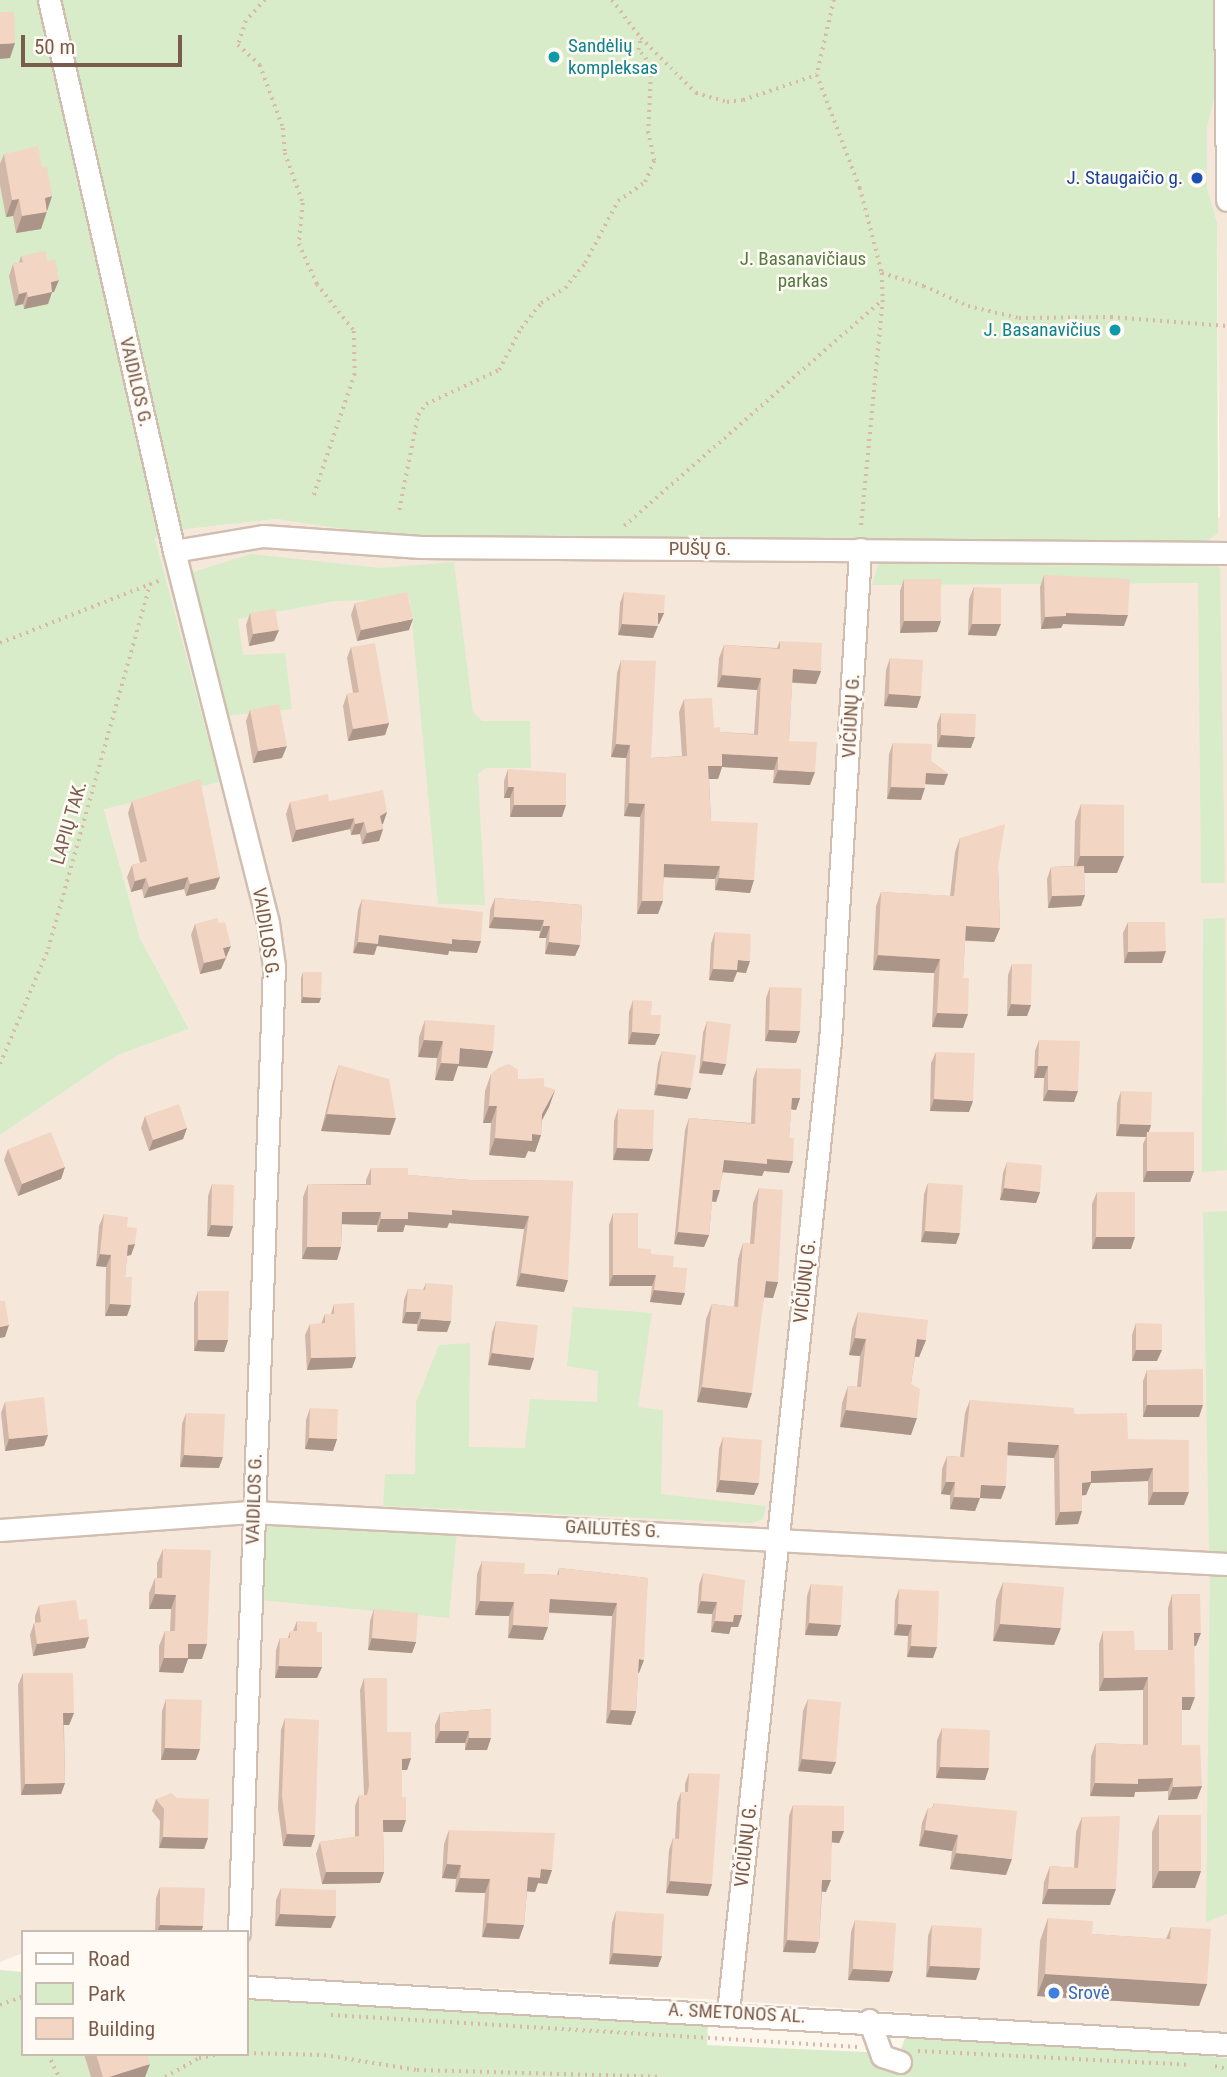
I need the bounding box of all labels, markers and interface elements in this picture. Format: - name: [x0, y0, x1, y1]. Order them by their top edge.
- scale bar: [24, 21, 186, 65]
- text: 50 m: [34, 35, 75, 59]
- place label: Sandėlių kompleksas: [568, 35, 658, 79]
- marker: Sandėlių kompleksas: [546, 49, 562, 65]
- place label: J. Staugaičio g.: [1066, 167, 1183, 189]
- marker: J. Staugaičio g.: [1189, 170, 1205, 186]
- park label: J. Basanavičiaus parkas: [740, 248, 866, 292]
- place label: J. Basanavičius: [984, 319, 1101, 341]
- marker: J. Basanavičius: [1107, 322, 1123, 338]
- street label: VAIDILOS G.: [115, 335, 157, 429]
- street label: PUŠŲ G.: [669, 538, 731, 560]
- street label: VIČIŪNŲ G.: [837, 673, 865, 759]
- street label: LAPIŲ TAK.: [46, 779, 92, 867]
- street label: VAIDILOS G.: [248, 886, 284, 980]
- street label: VIČIŪNŲ G.: [789, 1238, 821, 1324]
- street label: VAIDILOS G.: [241, 1453, 267, 1545]
- street label: GAILUTĖS G.: [565, 1515, 661, 1543]
- street label: VIČIŪNŲ G.: [730, 1802, 762, 1888]
- legend: [21, 1930, 248, 2056]
- text: Road: [88, 1947, 130, 1971]
- text: Park: [88, 1982, 125, 2006]
- place label: Srovė: [1068, 1982, 1110, 2004]
- marker: Srovė: [1046, 1985, 1062, 2001]
- street label: A. SMETONOS AL.: [668, 1998, 806, 2028]
- text: Building: [88, 2017, 155, 2041]

